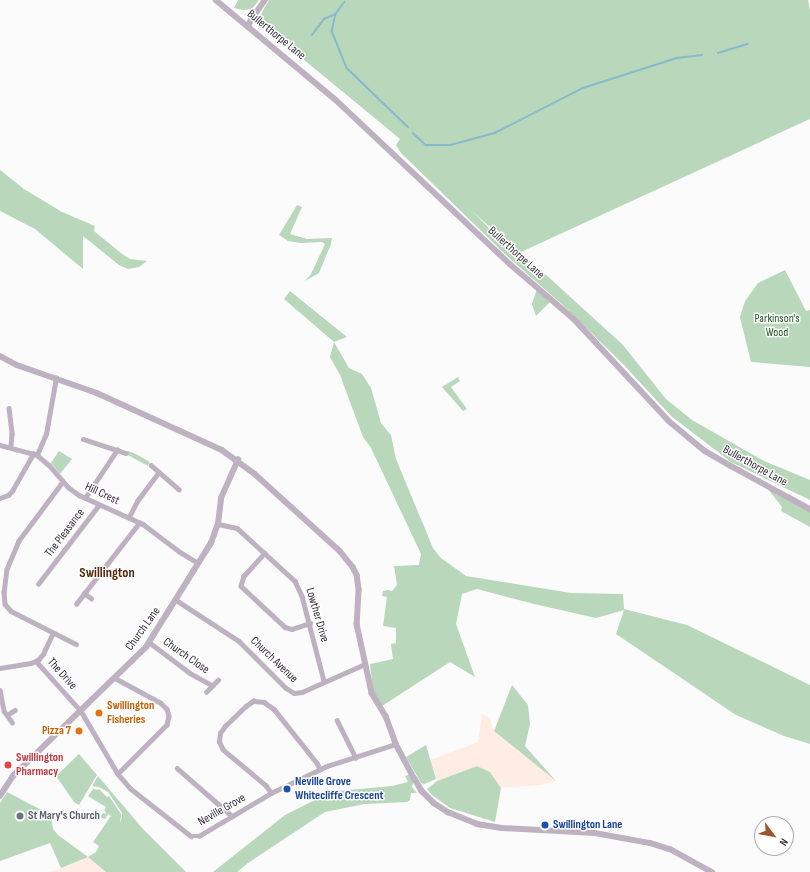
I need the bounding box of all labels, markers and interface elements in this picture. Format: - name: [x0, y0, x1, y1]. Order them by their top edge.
- street label: Bullerthorpe Lane: [244, 7, 308, 63]
- street label: Bullerthorpe Lane: [485, 224, 547, 282]
- park label: Parkinson's Wood: [754, 312, 800, 340]
- street label: Bullerthorpe Lane: [720, 442, 790, 490]
- street label: Hill Crest: [82, 480, 122, 508]
- street label: The Pleasance: [42, 506, 88, 560]
- district label: Swillington: [79, 565, 135, 581]
- street label: Lowther Drive: [302, 586, 332, 644]
- street label: Church Lane: [122, 605, 164, 653]
- street label: Church Avenue: [247, 634, 301, 686]
- street label: Church Close: [160, 635, 212, 677]
- street label: The Drive: [44, 655, 80, 693]
- place label: Swillington Fisheries: [107, 699, 154, 727]
- marker: Swillington Fisheries: [94, 708, 104, 718]
- place label: Pizza 7: [42, 724, 71, 738]
- marker: Pizza 7: [74, 726, 84, 736]
- place label: Swillington Pharmacy: [16, 751, 63, 779]
- marker: Swillington Pharmacy: [3, 760, 13, 770]
- place label: Neville Grove Whitecliffe Crescent: [295, 775, 384, 803]
- marker: Neville Grove Whitecliffe Crescent: [282, 784, 292, 794]
- street label: Neville Grove: [196, 791, 248, 829]
- place label: St Mary's Church: [28, 809, 100, 823]
- marker: St Mary's Church: [15, 811, 25, 821]
- north arrow: [754, 816, 794, 856]
- place label: Swillington Lane: [553, 818, 622, 832]
- marker: Swillington Lane: [540, 820, 550, 830]
- text: N: [777, 836, 791, 848]

